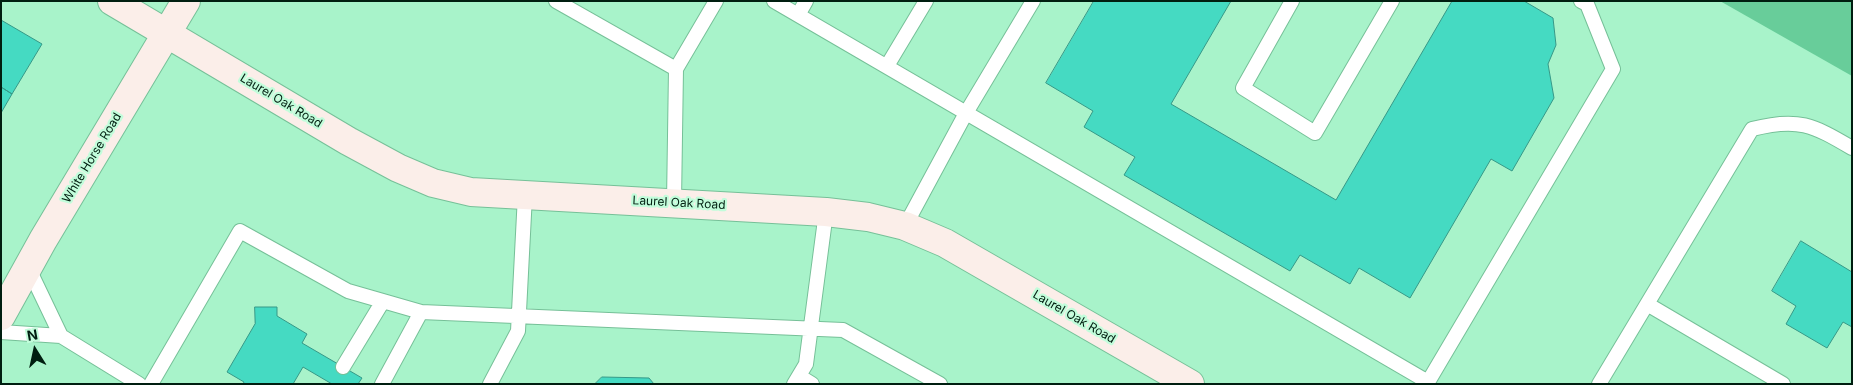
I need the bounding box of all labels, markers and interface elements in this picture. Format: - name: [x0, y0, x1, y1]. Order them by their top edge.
- street label: Laurel Oak Road: [237, 71, 325, 131]
- street label: White Horse Road: [59, 110, 125, 206]
- street label: Laurel Oak Road: [632, 193, 726, 213]
- street label: Laurel Oak Road: [1030, 288, 1118, 346]
- north arrow: [10, 325, 60, 375]
- text: N: [26, 325, 39, 344]

